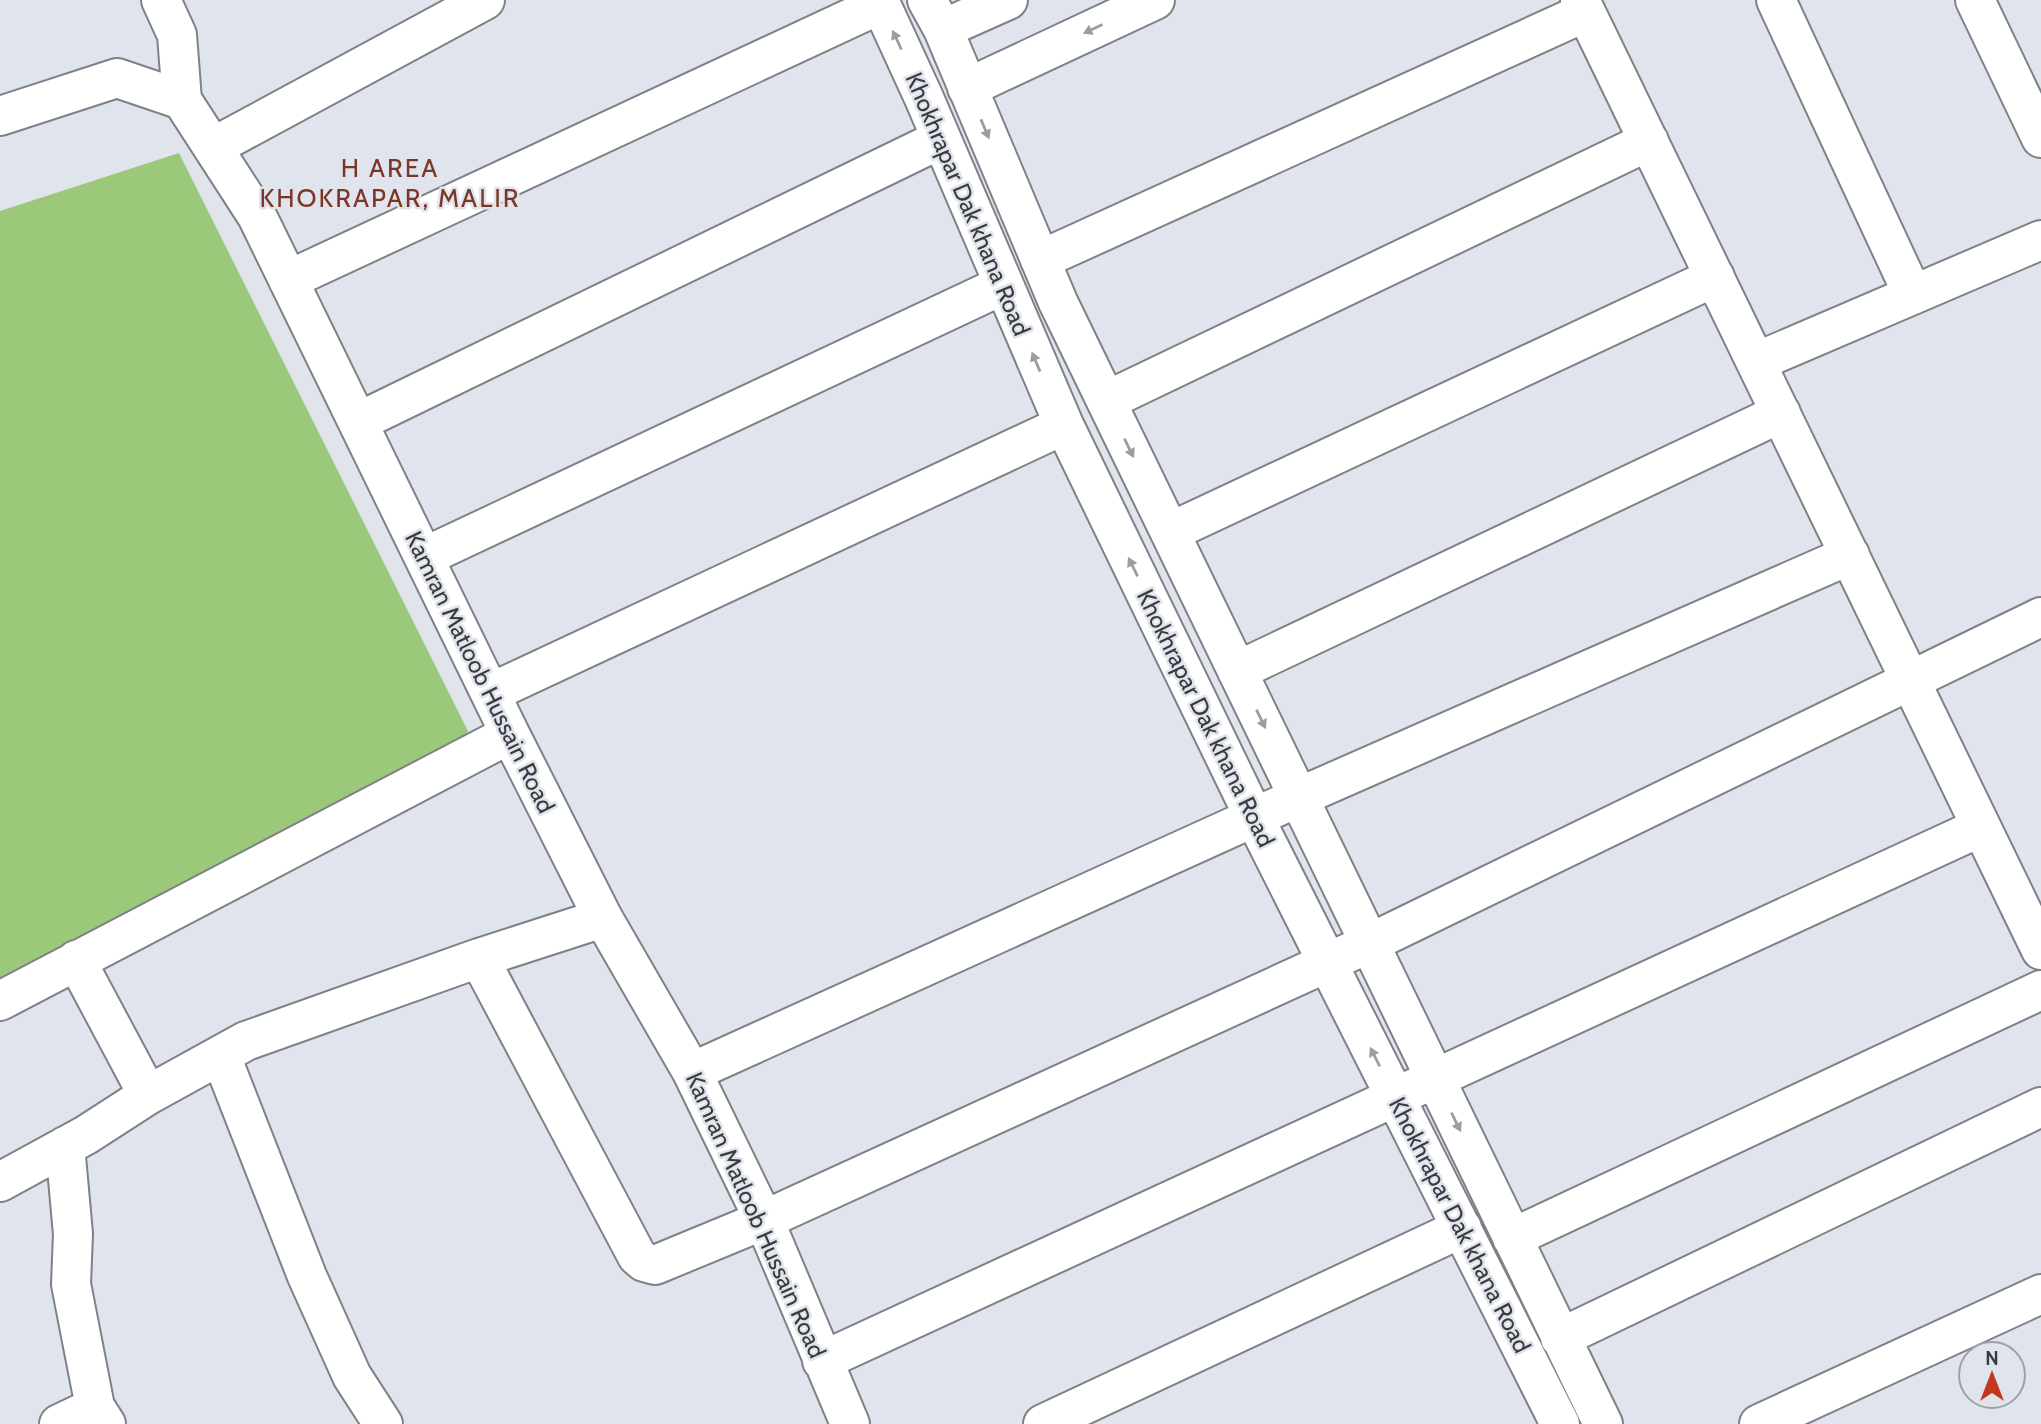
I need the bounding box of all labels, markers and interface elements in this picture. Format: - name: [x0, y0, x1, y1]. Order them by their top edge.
- one-way arrow: [1083, 23, 1103, 35]
- one-way arrow: [891, 30, 903, 50]
- street label: Khokhrapar Dak khana Road: [899, 68, 1037, 340]
- one-way arrow: [980, 119, 991, 140]
- district label: H AREA KHOKRAPAR, MALIR: [260, 152, 520, 214]
- one-way arrow: [1030, 351, 1041, 372]
- one-way arrow: [1123, 438, 1134, 458]
- street label: Kamran Matloob Hussain Road: [399, 526, 561, 818]
- one-way arrow: [1127, 557, 1138, 577]
- street label: Khokhrapar Dak khana Road: [1131, 584, 1281, 852]
- one-way arrow: [1255, 709, 1266, 729]
- one-way arrow: [1369, 1047, 1380, 1067]
- street label: Kamran Matloob Hussain Road: [680, 1068, 832, 1362]
- street label: Khokhrapar Dak khana Road: [1383, 1092, 1537, 1358]
- one-way arrow: [1450, 1112, 1462, 1132]
- north arrow: [1957, 1340, 2027, 1410]
- text: N: [1985, 1347, 1999, 1370]

